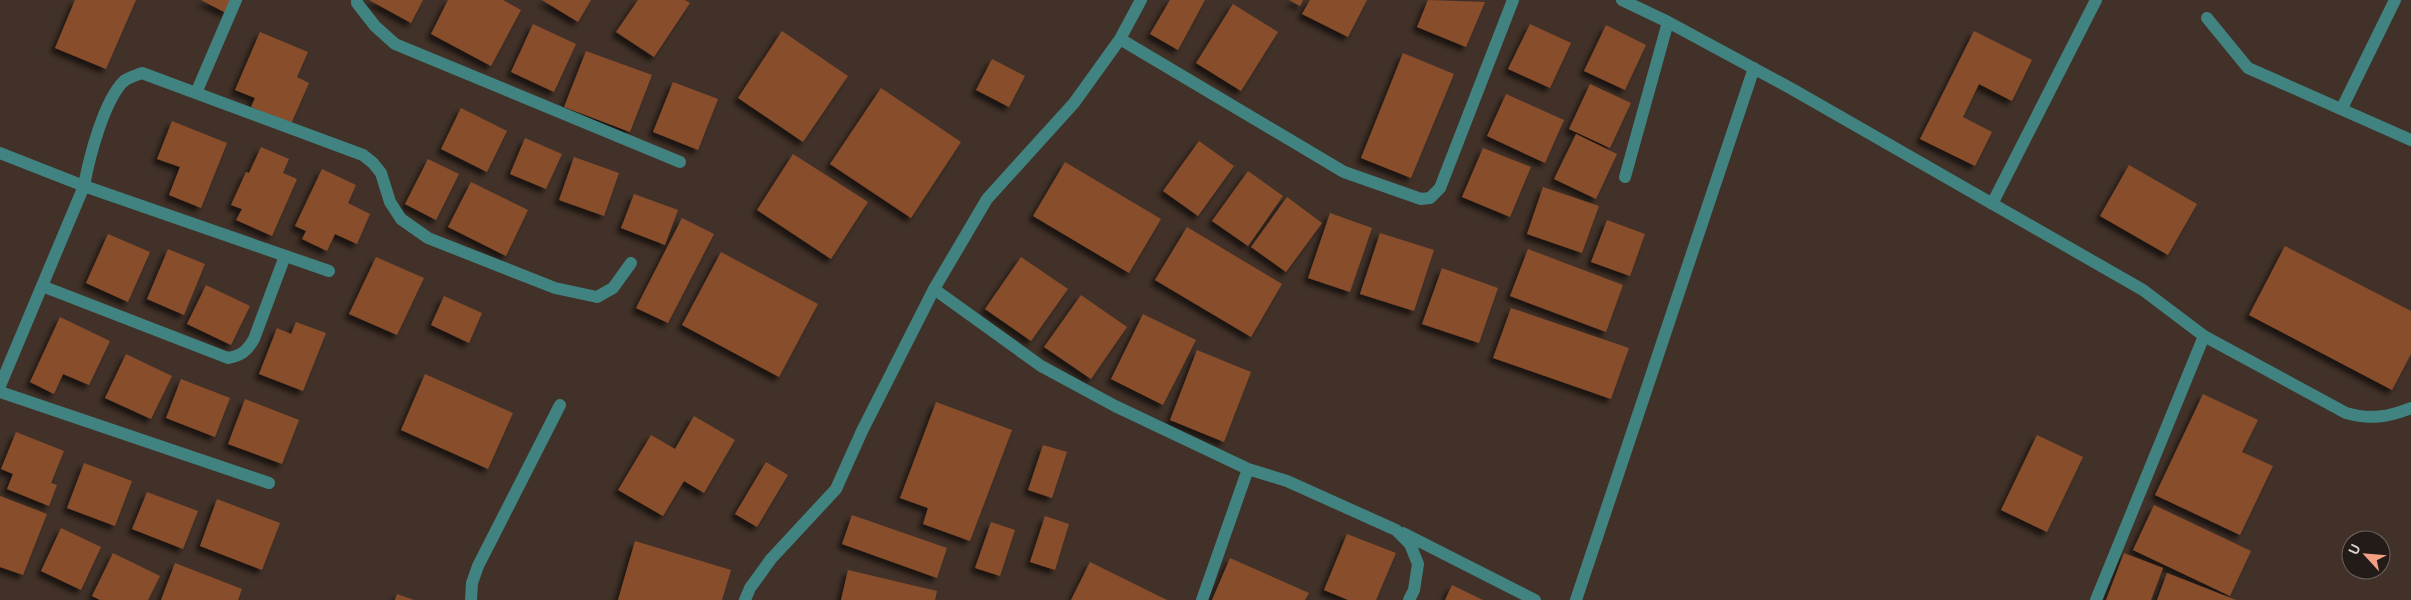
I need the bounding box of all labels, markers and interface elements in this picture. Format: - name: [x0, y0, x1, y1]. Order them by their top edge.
- north arrow: [2341, 530, 2391, 580]
- text: U: [2344, 541, 2365, 558]

